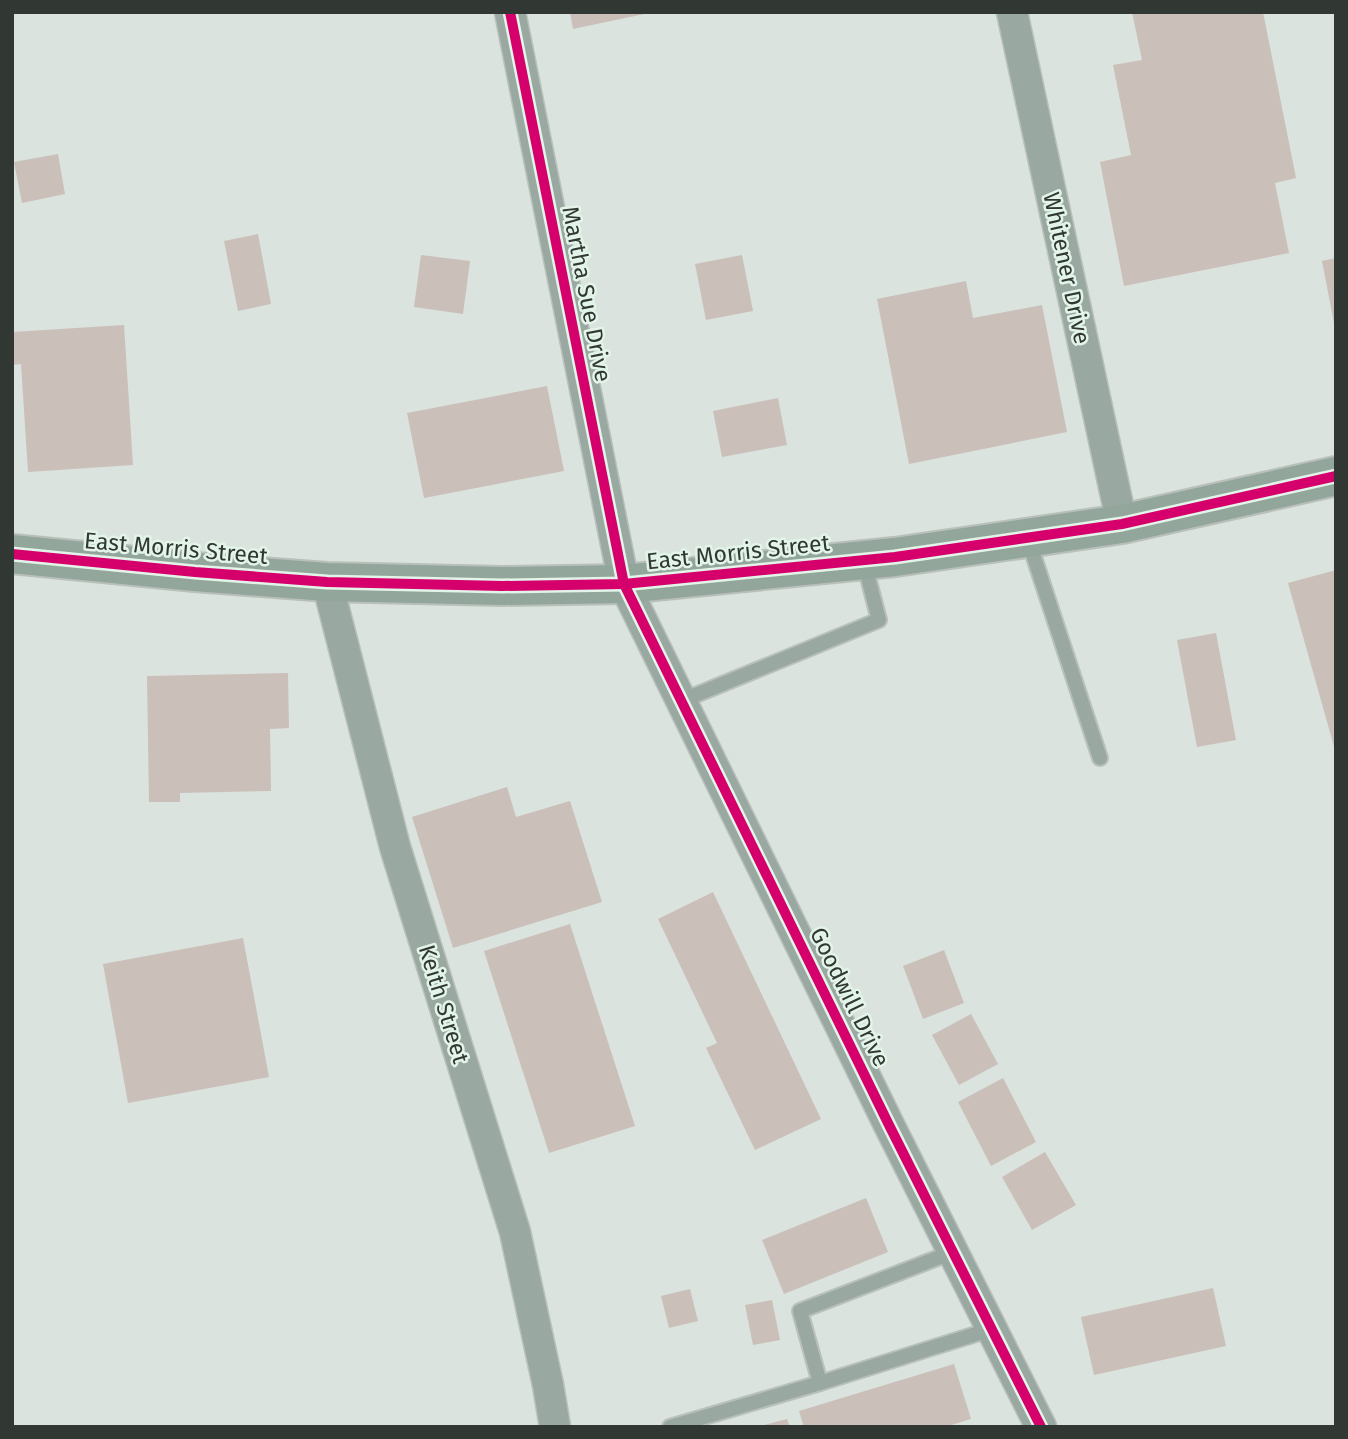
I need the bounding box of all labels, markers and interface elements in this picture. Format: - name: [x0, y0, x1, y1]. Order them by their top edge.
- street label: Whitener Drive: [1037, 190, 1097, 346]
- street label: Martha Sue Drive: [556, 204, 618, 384]
- street label: East Morris Street: [83, 526, 270, 570]
- street label: East Morris Street: [645, 528, 832, 576]
- street label: Goodwill Drive: [804, 923, 896, 1071]
- street label: Keith Street: [413, 941, 476, 1067]

